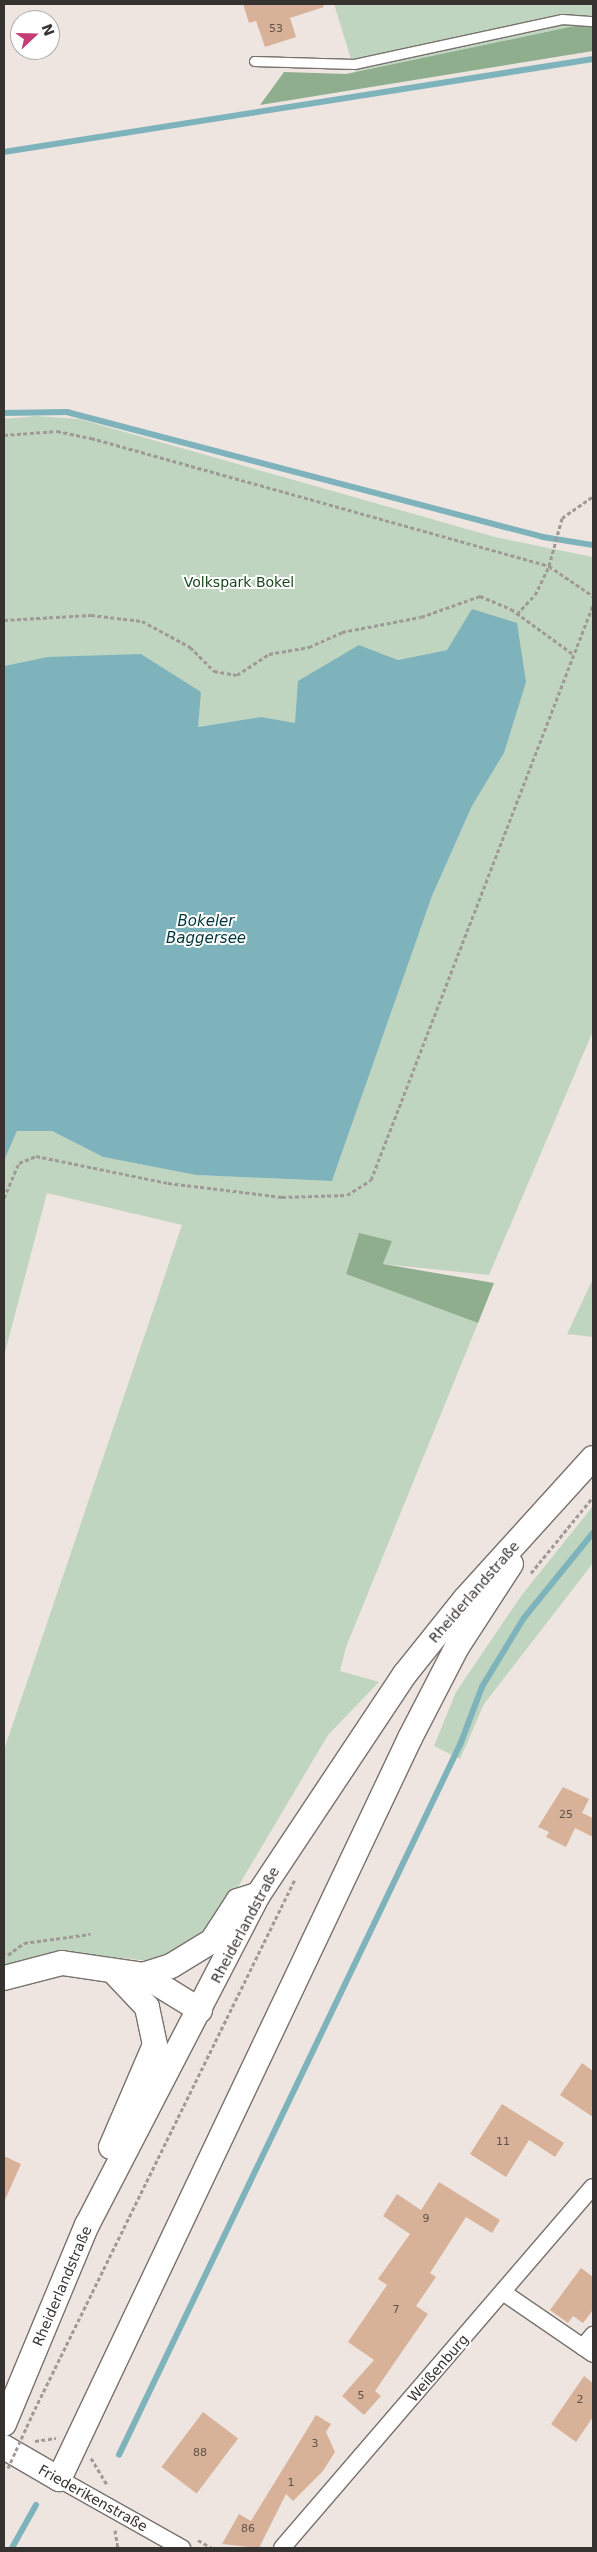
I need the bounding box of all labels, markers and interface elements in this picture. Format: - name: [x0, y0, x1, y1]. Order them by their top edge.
- north arrow: [10, 10, 60, 60]
- text: N: [39, 22, 58, 38]
- house number: 53: [269, 22, 283, 36]
- park label: Volkspark Bokel: [184, 574, 294, 590]
- water label: Bokeler Baggersee: [166, 912, 246, 947]
- street label: Rheiderlandstraße: [425, 1538, 523, 1646]
- house number: 25: [559, 1808, 573, 1822]
- street label: Rheiderlandstraße: [207, 1864, 283, 1986]
- house number: 11: [496, 2135, 510, 2149]
- house number: 9: [423, 2212, 429, 2226]
- street label: Rheiderlandstraße: [29, 2223, 95, 2349]
- house number: 7: [393, 2303, 399, 2317]
- street label: Weißenburg: [404, 2331, 472, 2405]
- house number: 5: [358, 2389, 364, 2403]
- house number: 2: [577, 2393, 583, 2407]
- house number: 3: [312, 2437, 318, 2451]
- house number: 88: [193, 2446, 207, 2460]
- street label: Friederikenstraße: [36, 2461, 150, 2535]
- house number: 1: [288, 2476, 294, 2490]
- house number: 86: [241, 2522, 255, 2536]

